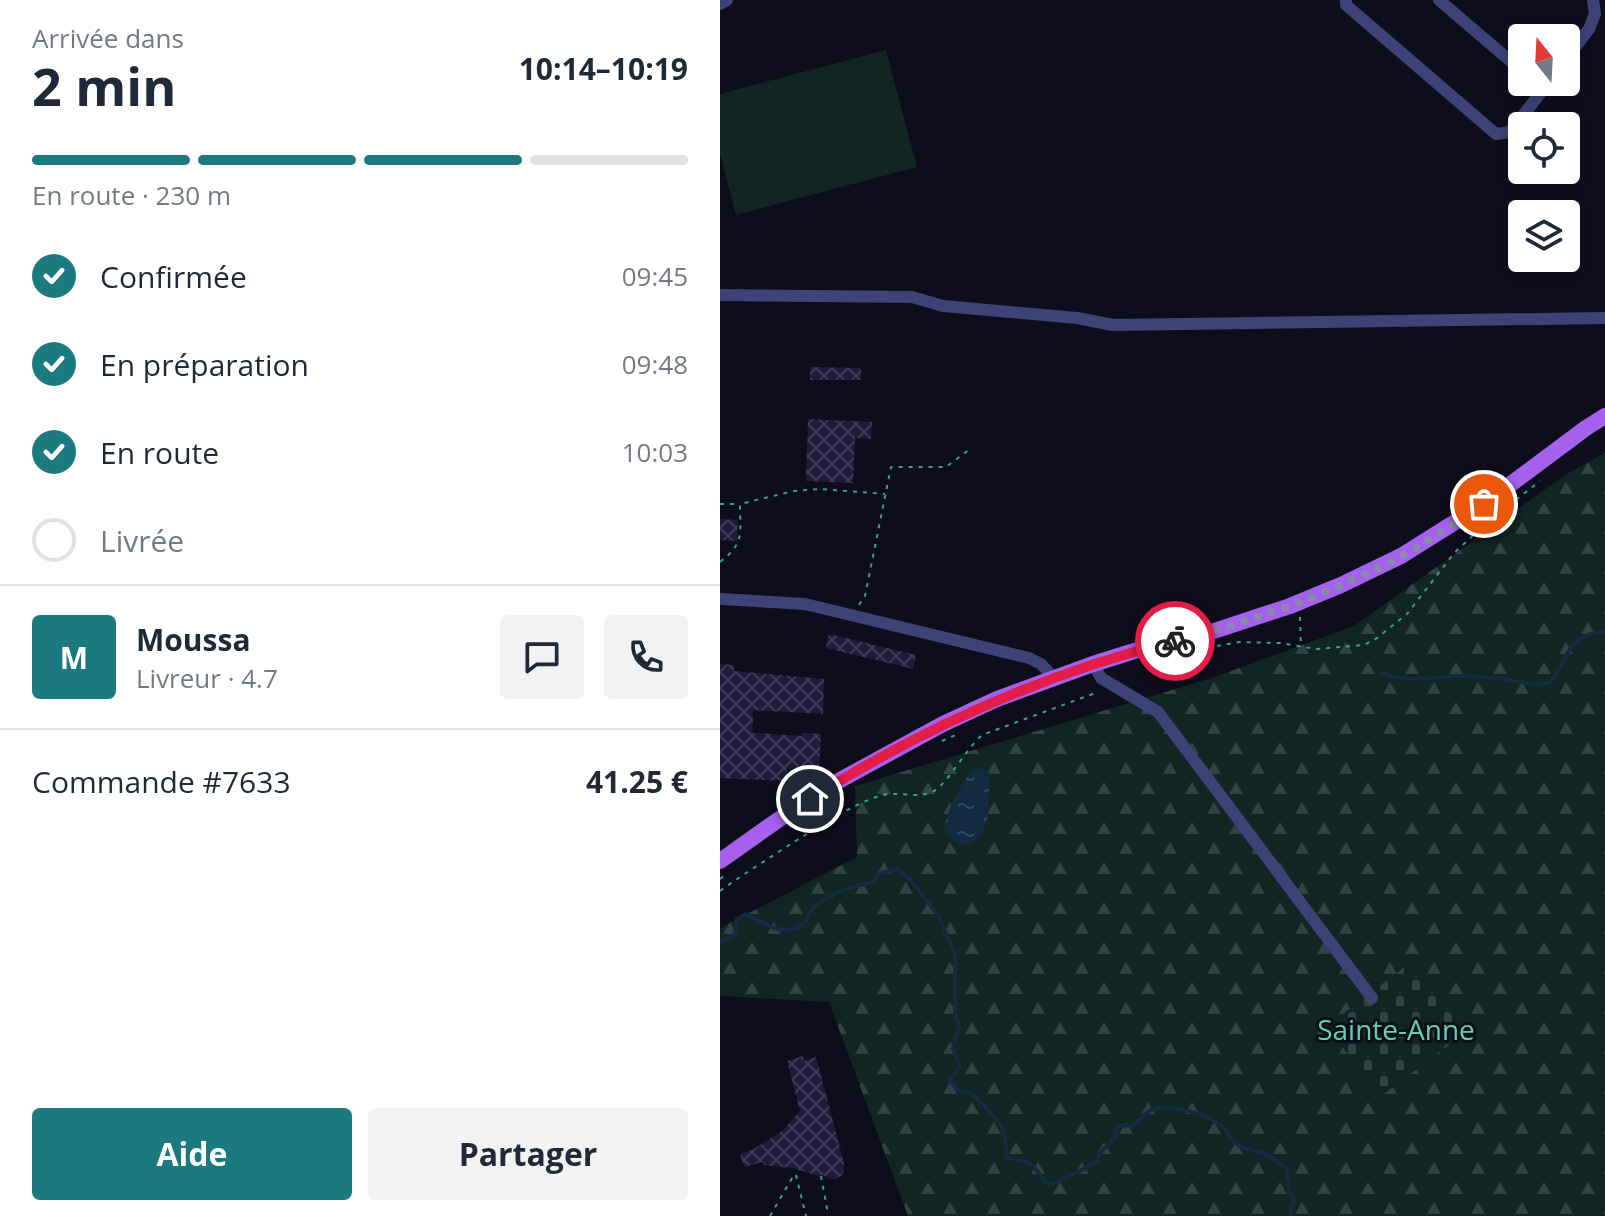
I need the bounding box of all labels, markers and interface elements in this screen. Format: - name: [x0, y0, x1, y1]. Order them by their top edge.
- text: Arrivée dans: [32, 20, 184, 56]
- north arrow: [1508, 24, 1580, 96]
- map controls: [1508, 24, 1580, 272]
- text: 10:14–10:19: [519, 48, 688, 89]
- text: 2 min: [32, 50, 176, 121]
- button: locate: [1508, 112, 1580, 184]
- text: En route · 230 m: [32, 177, 231, 213]
- button: layers: [1508, 200, 1580, 272]
- icon: check: [32, 254, 76, 298]
- text: Confirmée: [100, 256, 247, 297]
- text: 09:45: [622, 258, 688, 294]
- icon: check: [32, 342, 76, 386]
- text: En préparation: [100, 344, 309, 385]
- text: 09:48: [622, 346, 688, 382]
- icon: check: [32, 430, 76, 474]
- text: En route: [100, 432, 219, 473]
- text: 10:03: [622, 434, 688, 470]
- pin: [1450, 470, 1518, 538]
- icon: bag: [1462, 482, 1506, 526]
- text: Livrée: [100, 520, 184, 561]
- courier: [1135, 601, 1215, 681]
- button: chat: [500, 615, 584, 699]
- button: phone: [604, 615, 688, 699]
- text: Moussa: [136, 619, 251, 660]
- icon: bike: [1153, 619, 1197, 663]
- text: M: [60, 637, 88, 678]
- text: Livreur · 4.7: [136, 660, 278, 696]
- text: Commande #7633: [32, 761, 291, 802]
- text: 41.25 €: [586, 761, 688, 802]
- pin: [776, 765, 844, 833]
- icon: home: [788, 777, 832, 821]
- park label: Sainte-Anne: [1317, 1010, 1475, 1048]
- button: Aide: [32, 1108, 352, 1200]
- button: Partager: [368, 1108, 688, 1200]

